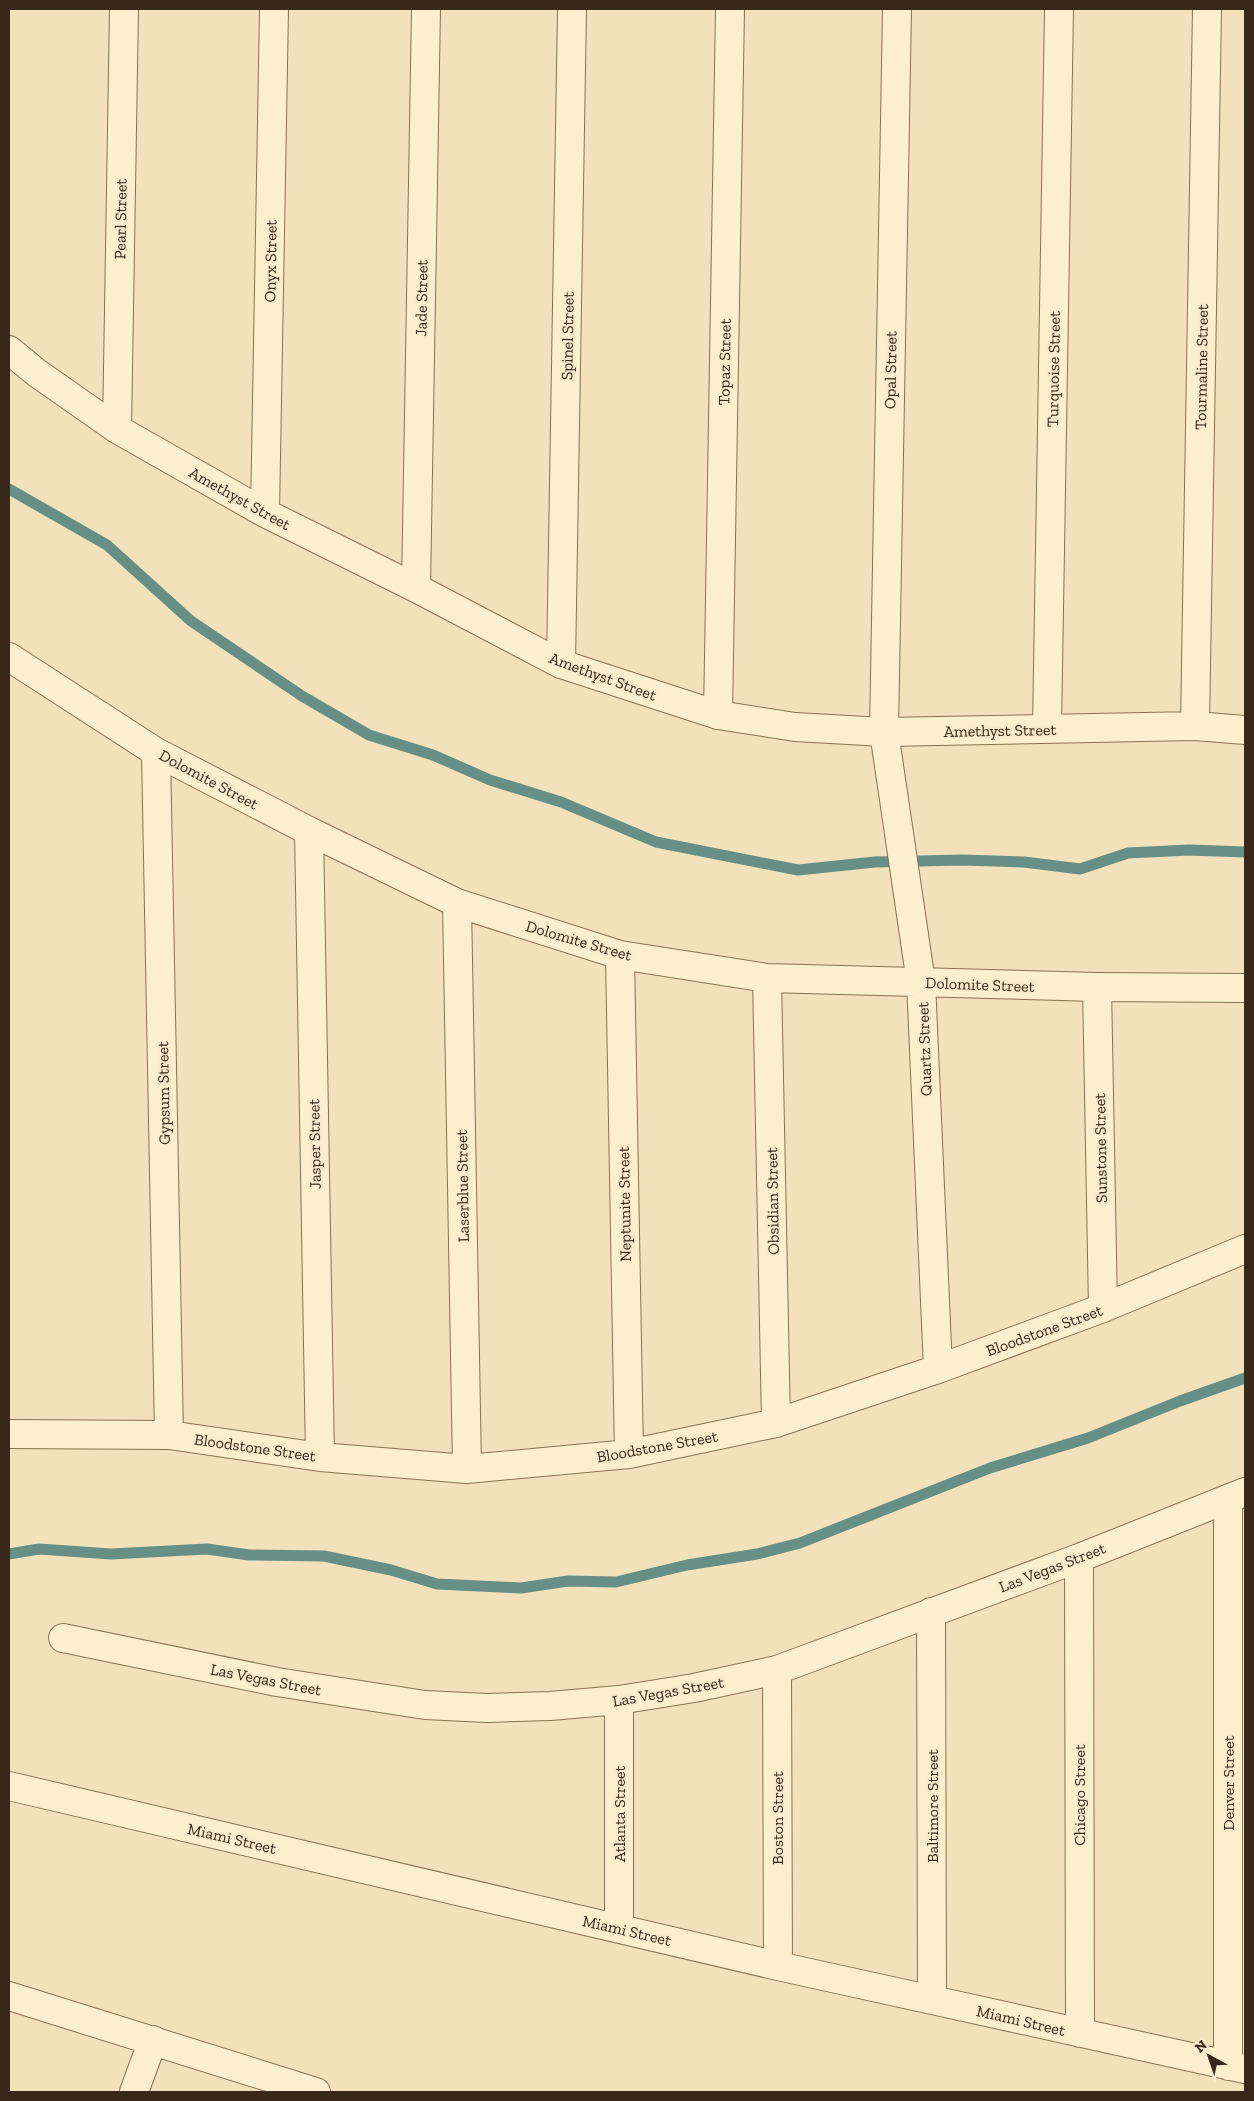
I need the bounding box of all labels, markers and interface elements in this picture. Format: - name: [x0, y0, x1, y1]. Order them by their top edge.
- street label: Pearl Street: [110, 178, 131, 260]
- street label: Onyx Street: [260, 219, 281, 302]
- street label: Jade Street: [411, 259, 432, 337]
- street label: Spinel Street: [557, 292, 578, 380]
- street label: Tourmaline Street: [1191, 304, 1212, 430]
- street label: Turquoise Street: [1043, 311, 1064, 427]
- street label: Topaz Street: [714, 318, 735, 406]
- street label: Opal Street: [880, 331, 901, 409]
- street label: Amethyst Street: [186, 463, 294, 534]
- street label: Amethyst Street: [547, 648, 659, 705]
- street label: Amethyst Street: [943, 720, 1057, 741]
- street label: Dolomite Street: [156, 745, 262, 814]
- street label: Dolomite Street: [524, 916, 634, 965]
- street label: Dolomite Street: [925, 973, 1035, 996]
- street label: Quartz Street: [913, 1001, 936, 1096]
- street label: Gypsum Street: [153, 1041, 174, 1145]
- street label: Sunstone Street: [1090, 1093, 1111, 1203]
- street label: Jasper Street: [304, 1099, 325, 1189]
- street label: Laserblue Street: [452, 1129, 473, 1243]
- street label: Neptunite Street: [614, 1146, 635, 1262]
- street label: Obsidian Street: [762, 1147, 783, 1255]
- street label: Bloodstone Street: [983, 1301, 1105, 1360]
- street label: Bloodstone Street: [595, 1426, 719, 1466]
- street label: Bloodstone Street: [193, 1430, 317, 1465]
- street label: Las Vegas Street: [996, 1538, 1108, 1597]
- street label: Las Vegas Street: [209, 1659, 323, 1700]
- street label: Las Vegas Street: [611, 1672, 725, 1711]
- street label: Denver Street: [1219, 1735, 1238, 1831]
- street label: Chicago Street: [1070, 1744, 1089, 1846]
- street label: Baltimore Street: [923, 1749, 942, 1863]
- street label: Atlanta Street: [610, 1766, 629, 1862]
- street label: Boston Street: [768, 1771, 787, 1865]
- street label: Miami Street: [186, 1819, 278, 1858]
- street label: Miami Street: [581, 1911, 673, 1950]
- street label: Miami Street: [975, 2001, 1067, 2040]
- north arrow: [1184, 2031, 1234, 2081]
- text: N: [1191, 2036, 1211, 2056]

